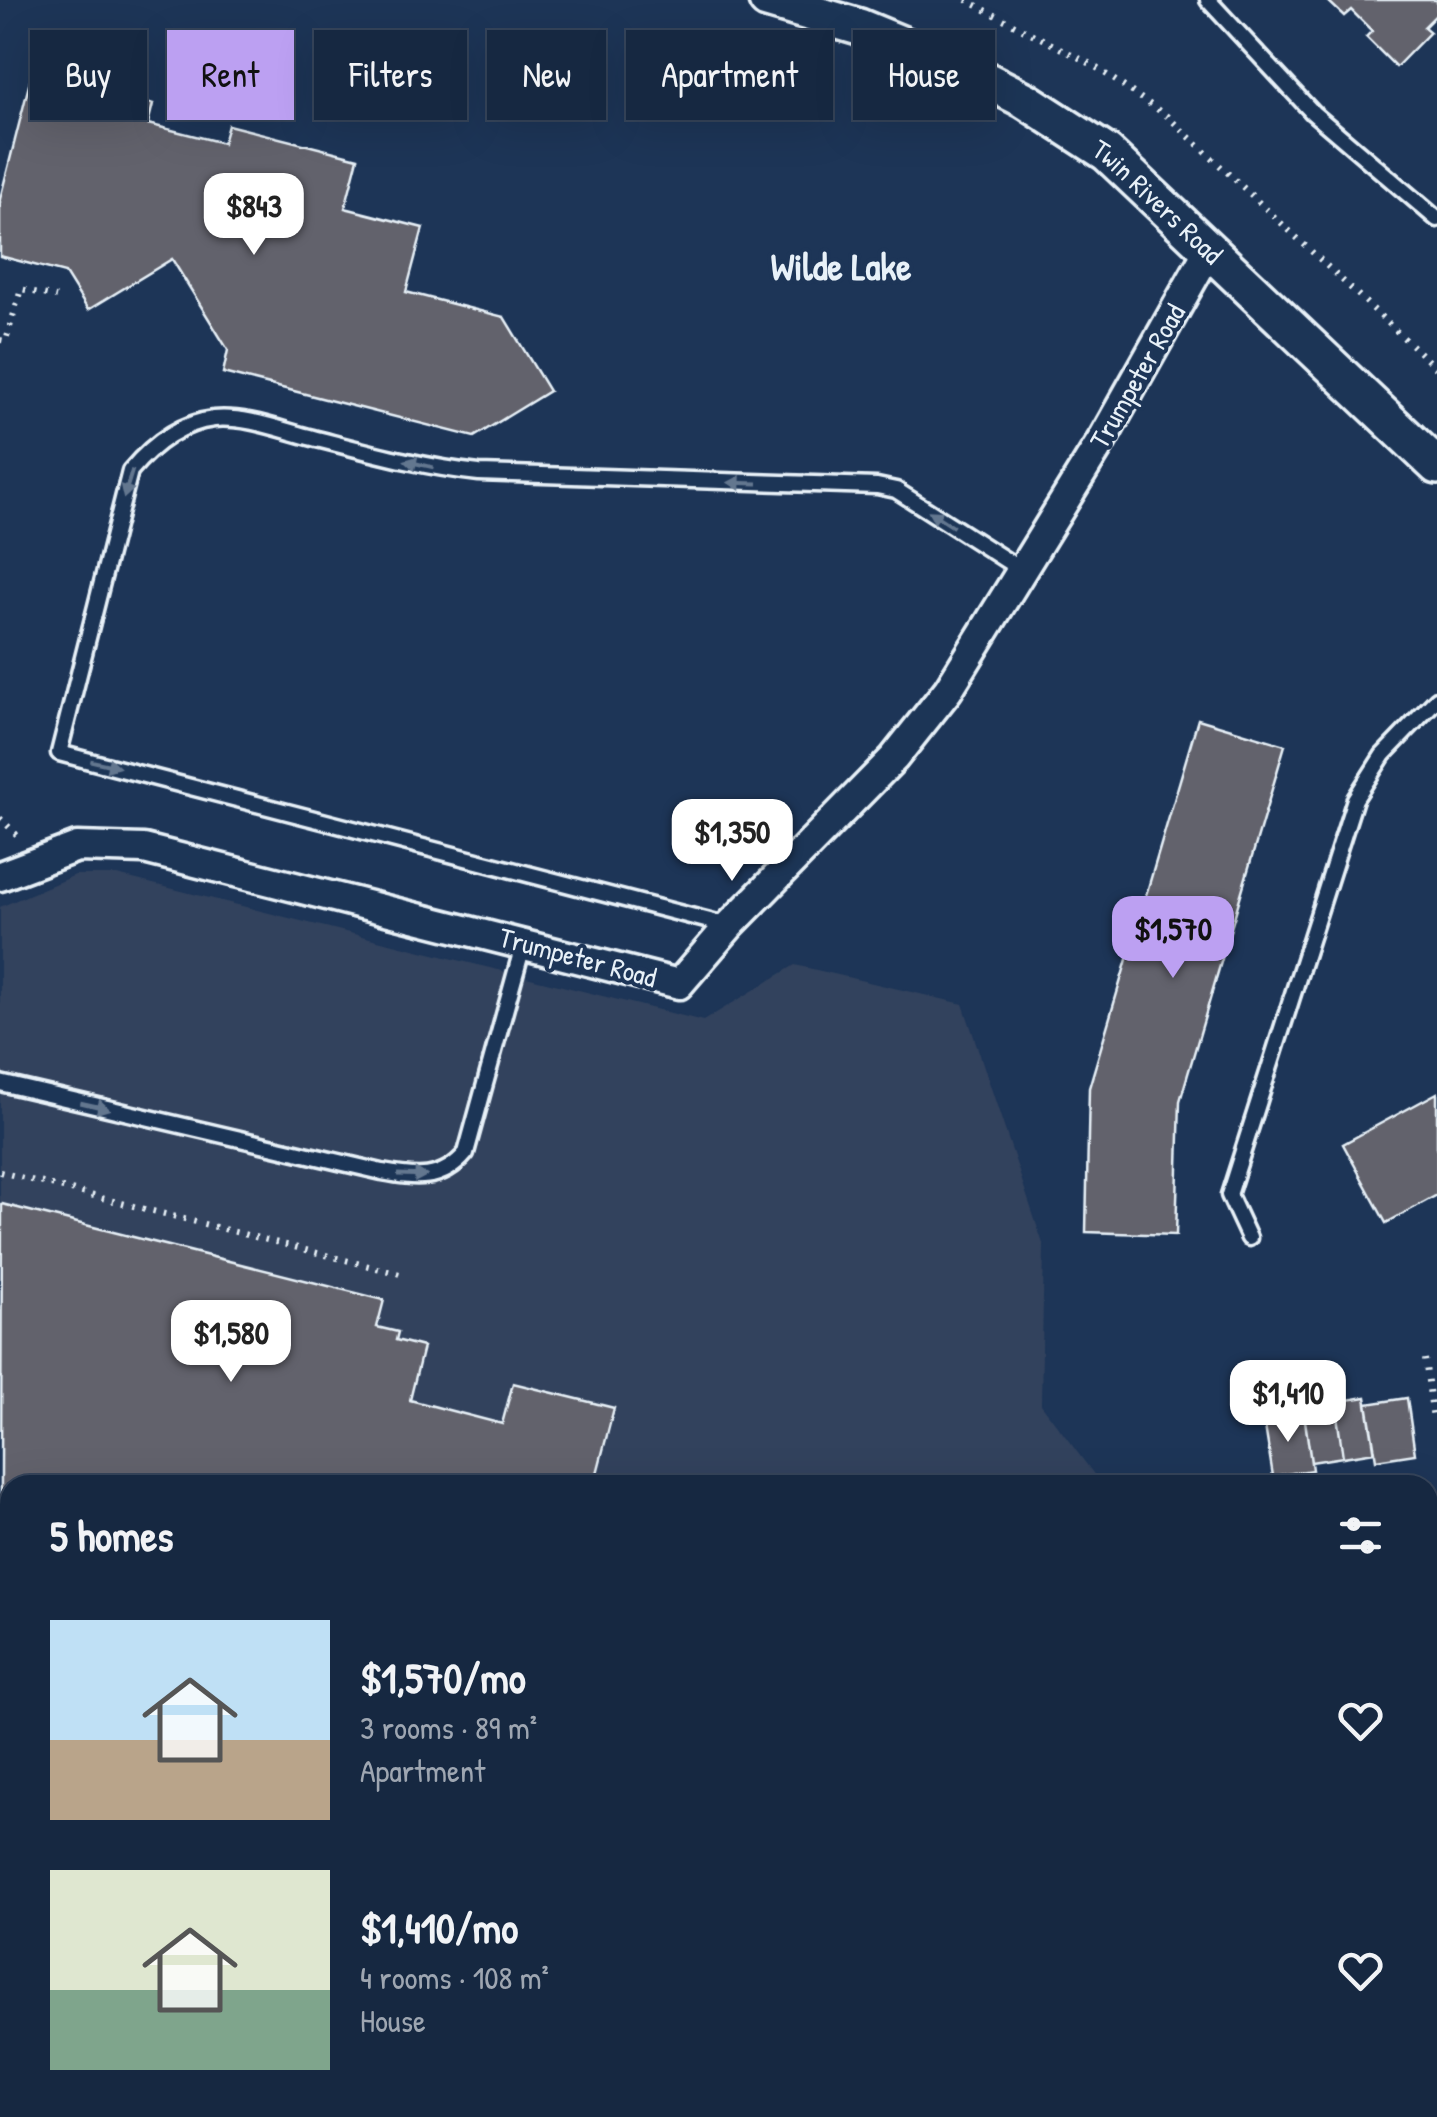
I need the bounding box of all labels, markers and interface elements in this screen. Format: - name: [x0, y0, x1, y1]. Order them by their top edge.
- chip: Buy: [30, 30, 147, 120]
- chip: Rent: [167, 30, 294, 120]
- chip: Filters: [314, 30, 467, 120]
- chip: New: [487, 30, 606, 120]
- chip: Apartment: [626, 30, 833, 120]
- chip: House: [853, 30, 995, 120]
- street label: Twin Rivers Road: [1085, 130, 1231, 272]
- pin: $843: [195, 173, 313, 258]
- text: $843: [226, 184, 282, 227]
- district label: Wilde Lake: [771, 240, 911, 292]
- street label: Trumpeter Road: [1080, 297, 1194, 455]
- one-way arrow: [403, 456, 434, 471]
- one-way arrow: [119, 470, 134, 500]
- one-way arrow: [727, 475, 758, 491]
- one-way arrow: [927, 511, 955, 528]
- one-way arrow: [90, 757, 121, 772]
- pin: $1,350: [651, 799, 813, 884]
- text: $1,350: [694, 810, 770, 853]
- pin: $1,570: [1092, 896, 1254, 981]
- text: $1,570: [1134, 907, 1212, 950]
- street label: Trumpeter Road: [495, 918, 661, 996]
- one-way arrow: [80, 1099, 111, 1114]
- one-way arrow: [397, 1168, 428, 1184]
- pin: $1,580: [150, 1300, 312, 1385]
- text: $1,580: [193, 1311, 269, 1354]
- pin: $1,410: [1207, 1360, 1369, 1445]
- text: $1,410: [1252, 1371, 1324, 1414]
- text: 5 homes: [50, 1507, 173, 1564]
- icon: filters: [1333, 1508, 1388, 1563]
- text: $1,570/mo: [360, 1649, 526, 1706]
- icon: home: [130, 1660, 250, 1780]
- icon: heart: [1333, 1693, 1388, 1748]
- text: 3 rooms · 89 m²: [360, 1706, 537, 1749]
- text: Apartment: [360, 1749, 485, 1792]
- text: $1,410/mo: [360, 1899, 518, 1956]
- icon: home: [130, 1910, 250, 2030]
- icon: heart: [1333, 1943, 1388, 1998]
- text: 4 rooms · 108 m²: [360, 1956, 549, 1999]
- text: House: [360, 1999, 426, 2042]

